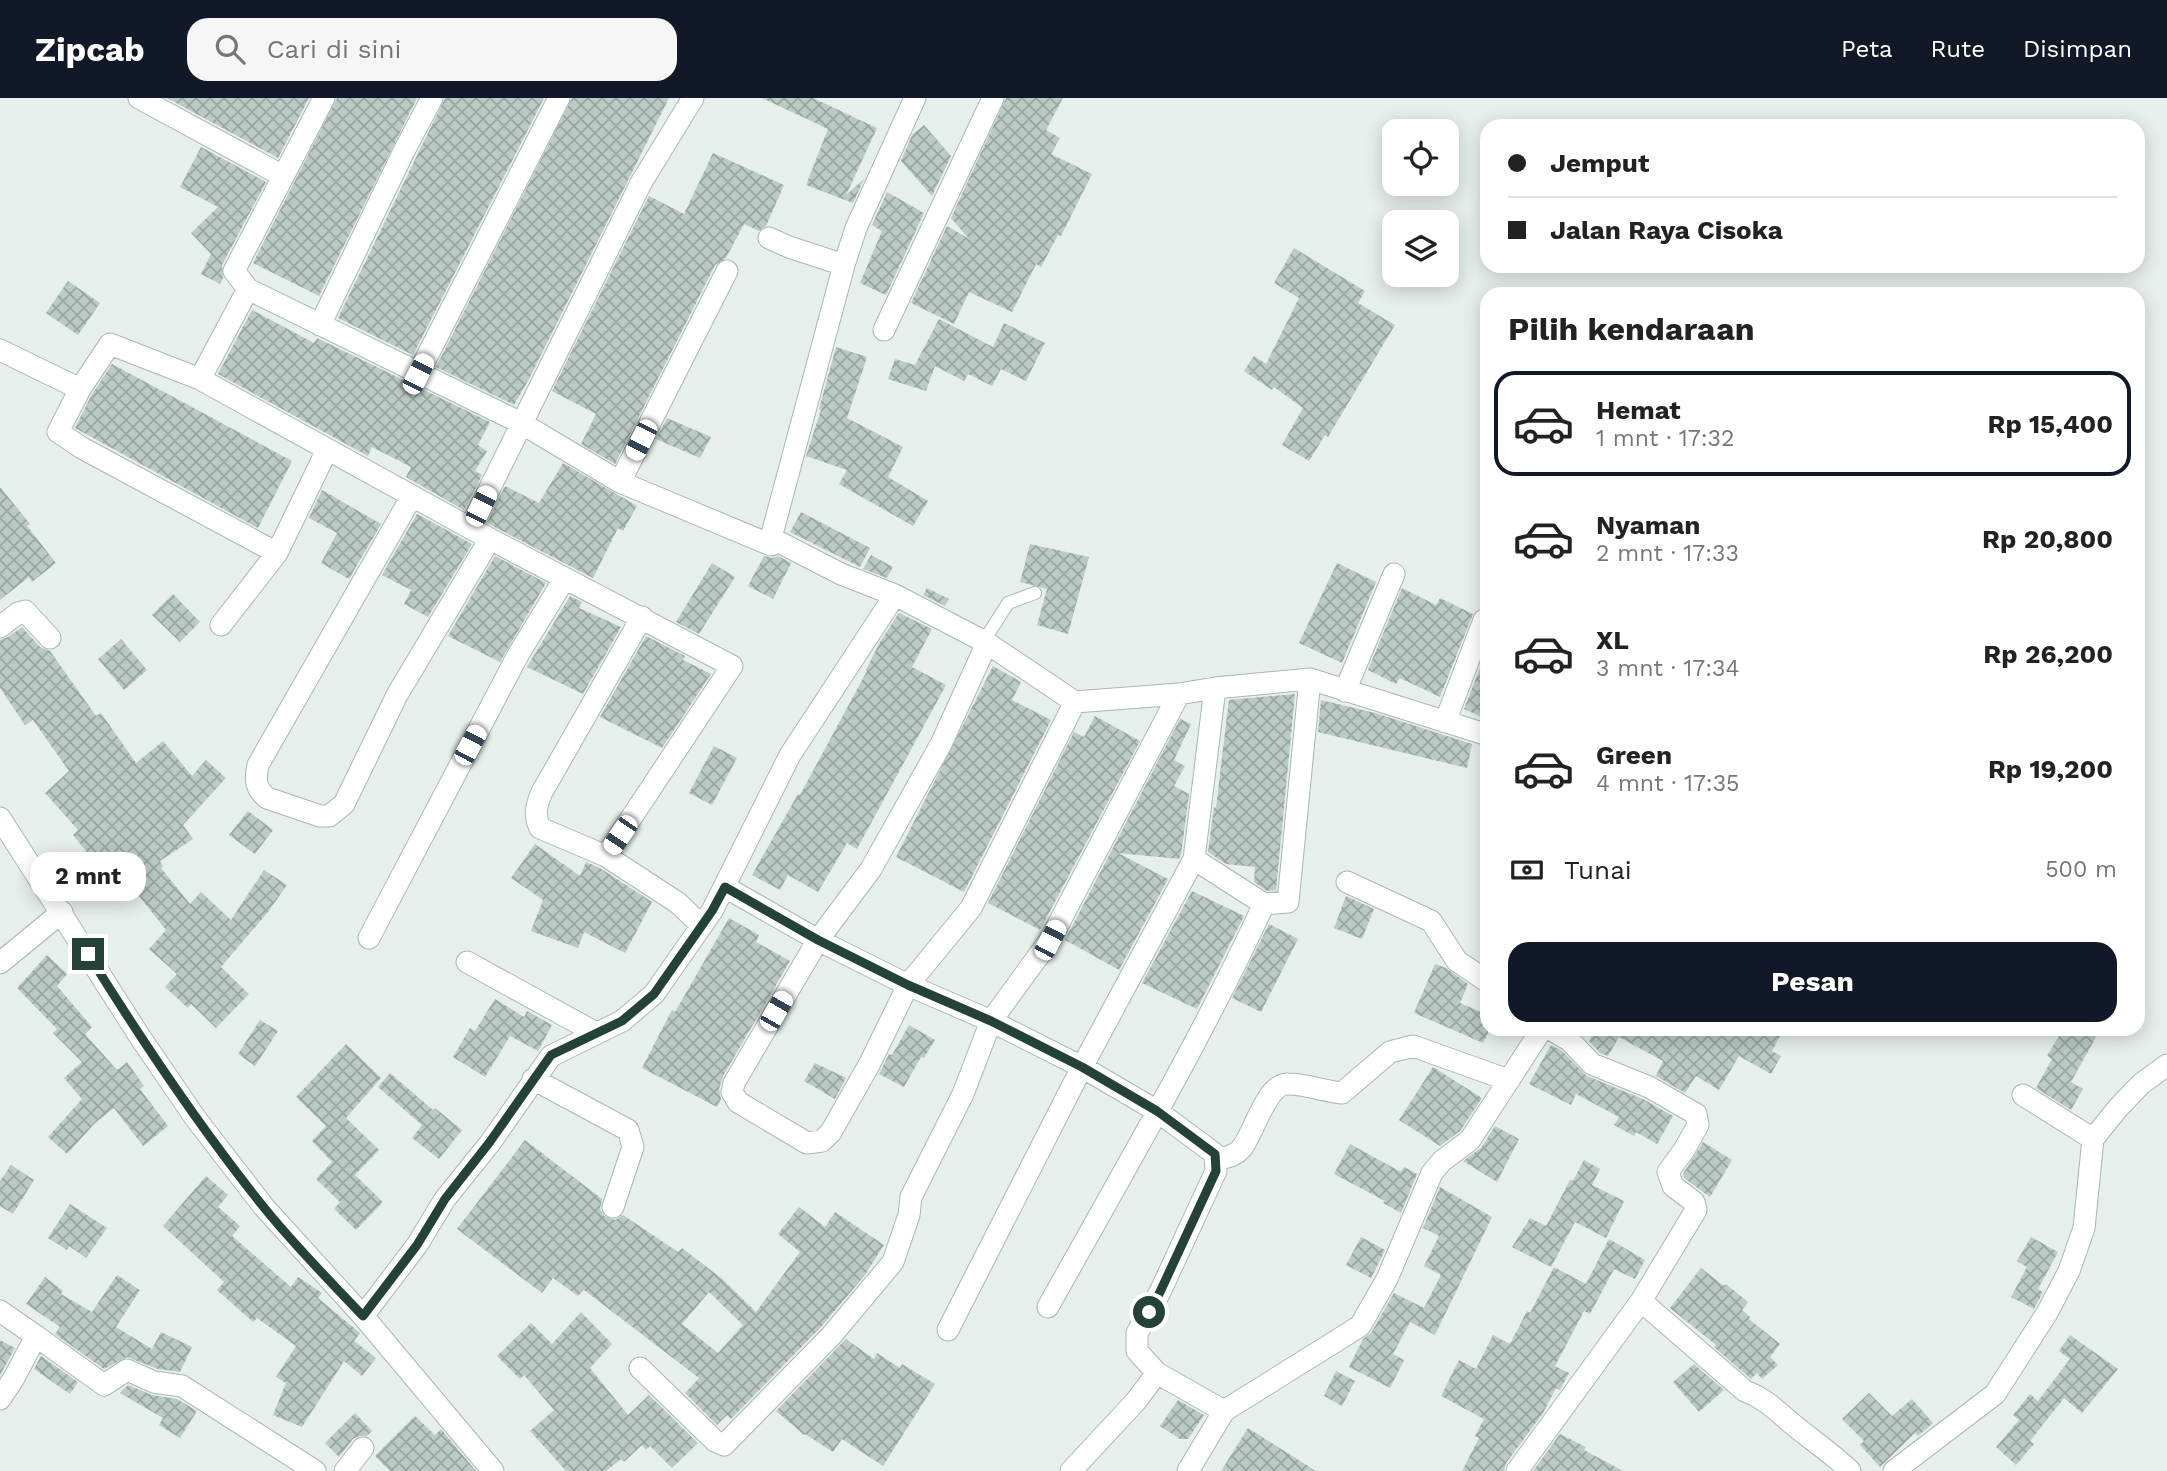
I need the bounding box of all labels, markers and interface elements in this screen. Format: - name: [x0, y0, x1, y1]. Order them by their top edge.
- search box: [187, 18, 677, 81]
- text: Zipcab: [35, 30, 145, 69]
- icon: search: [211, 30, 249, 68]
- text: Cari di sini: [267, 34, 401, 64]
- text: Peta: [1841, 35, 1893, 63]
- text: Rute: [1931, 35, 1985, 63]
- text: Disimpan: [2023, 35, 2132, 63]
- map controls: [1382, 119, 1459, 287]
- button: locate: [1382, 119, 1459, 196]
- text: Jemput: [1550, 148, 1649, 178]
- button: layers: [1382, 210, 1459, 287]
- text: Jalan Raya Cisoka: [1550, 215, 1783, 245]
- text: Pilih kendaraan: [1508, 310, 1755, 348]
- car: [400, 351, 437, 397]
- icon: car: [1512, 392, 1575, 455]
- text: Hemat: [1596, 395, 1681, 425]
- text: Rp 15,400: [1988, 409, 2113, 439]
- car: [623, 417, 660, 463]
- text: 1 mnt · 17:32: [1596, 425, 1734, 452]
- car: [463, 483, 500, 529]
- icon: car: [1512, 507, 1575, 570]
- text: Nyaman: [1596, 510, 1700, 540]
- text: Rp 20,800: [1982, 524, 2113, 554]
- text: 2 mnt · 17:33: [1596, 540, 1739, 567]
- icon: car: [1512, 622, 1575, 685]
- text: XL: [1596, 625, 1629, 655]
- text: Rp 26,200: [1983, 639, 2113, 669]
- text: 3 mnt · 17:34: [1596, 655, 1739, 682]
- car: [451, 722, 490, 768]
- icon: car: [1512, 737, 1575, 800]
- text: Green: [1596, 740, 1672, 770]
- text: Rp 19,200: [1988, 754, 2113, 784]
- text: 4 mnt · 17:35: [1596, 770, 1739, 797]
- car: [600, 812, 641, 858]
- icon: cash: [1508, 851, 1546, 889]
- callout: 2 mnt: [30, 852, 146, 902]
- text: Tunai: [1564, 855, 1632, 885]
- text: 500 m: [2045, 856, 2117, 883]
- text: 2 mnt: [55, 863, 121, 890]
- car: [1031, 917, 1070, 963]
- route end: [72, 938, 104, 970]
- button: Pesan: [1508, 942, 2117, 1022]
- car: [757, 988, 796, 1034]
- route start: [1133, 1296, 1165, 1328]

